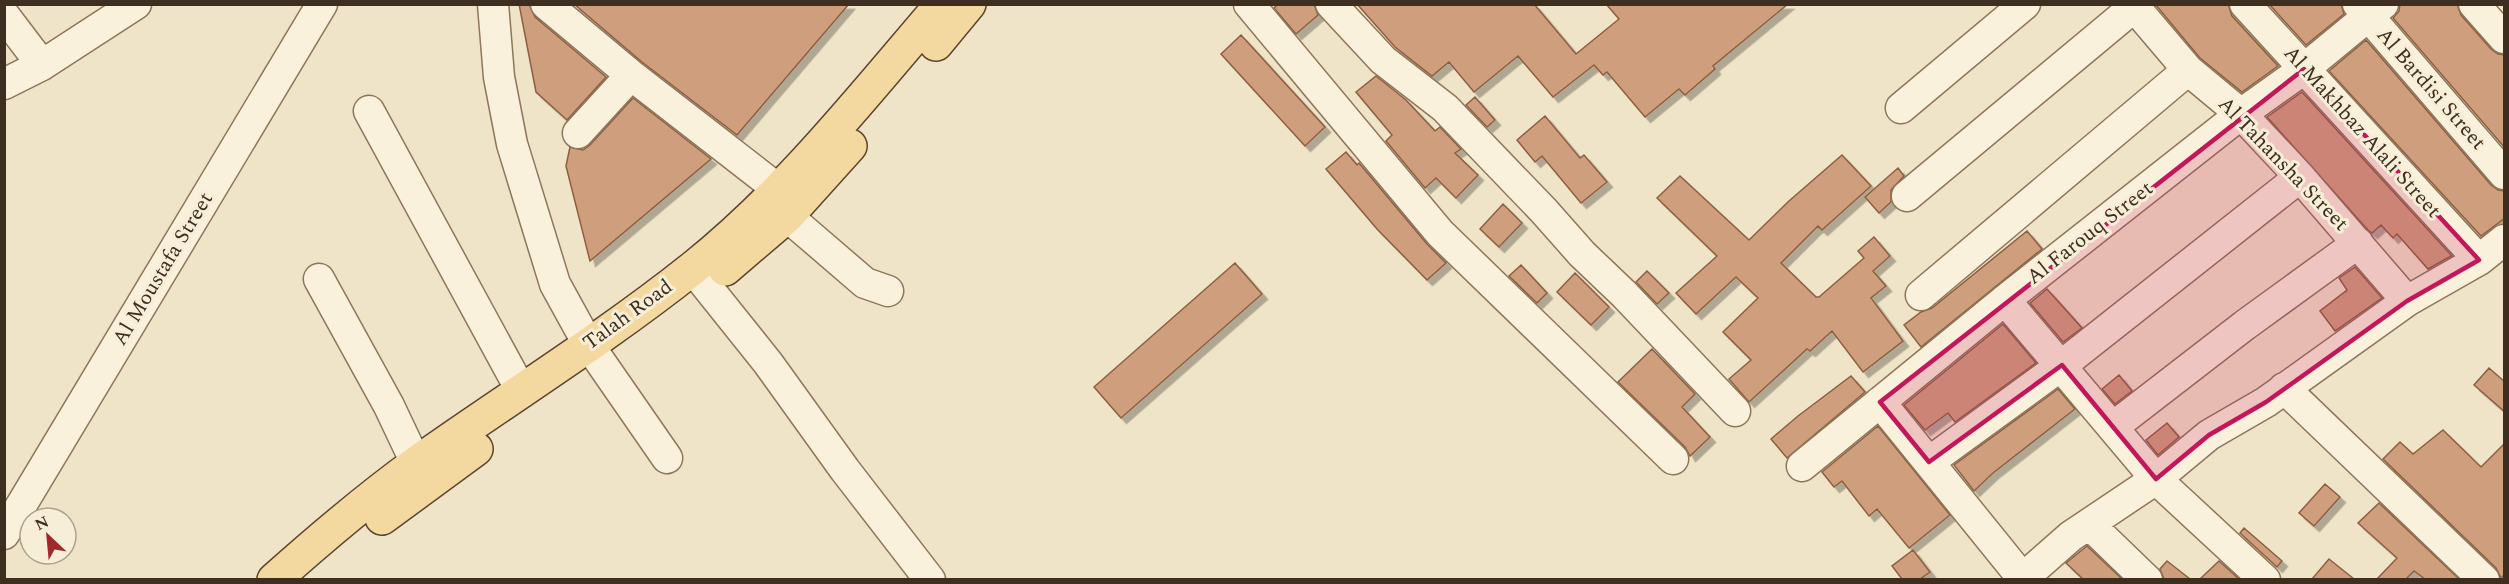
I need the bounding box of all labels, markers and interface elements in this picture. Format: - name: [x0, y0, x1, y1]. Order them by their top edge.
- street label: Al Bardisi Street: [2369, 21, 2493, 157]
- street label: Al Makhbaz Alali Street: [2275, 38, 2449, 226]
- street label: Al Tahansha Street: [2210, 89, 2356, 239]
- street label: Al Farouq Street: [2020, 173, 2160, 293]
- street label: Al Moustafa Street: [104, 186, 222, 352]
- street label: Talah Road: [576, 271, 680, 359]
- north arrow: [18, 506, 78, 566]
- text: N: [31, 510, 53, 537]

